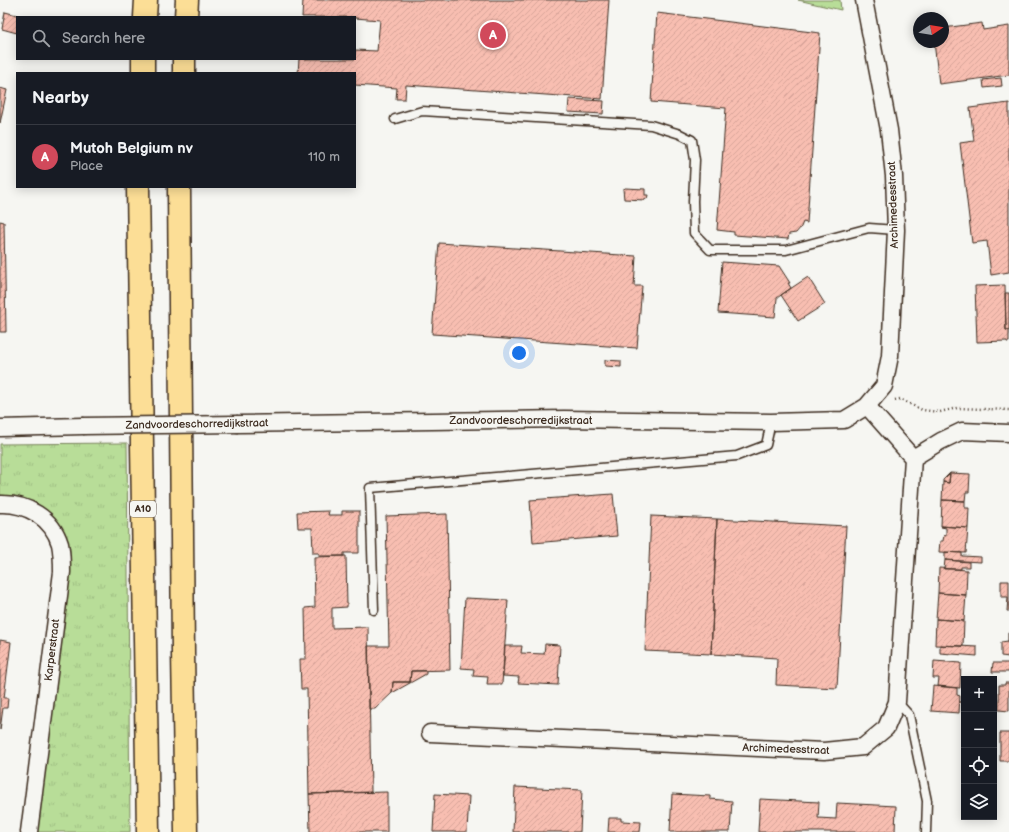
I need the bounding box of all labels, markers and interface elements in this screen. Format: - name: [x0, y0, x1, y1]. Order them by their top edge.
- north arrow: [913, 12, 949, 48]
- search box: [16, 16, 356, 60]
- pin: A: [480, 20, 506, 50]
- icon: search: [30, 27, 52, 49]
- text: Search here: [62, 29, 145, 48]
- text: Nearby: [32, 88, 89, 108]
- text: Mutoh Belgium nv: [70, 139, 193, 158]
- text: A: [41, 149, 49, 165]
- text: 110 m: [308, 149, 340, 165]
- text: Place: [70, 158, 103, 174]
- street label: Archimedesstraat: [885, 161, 901, 249]
- your location: [509, 343, 529, 363]
- street label: Zandvoordeschorredijkstraat: [449, 414, 593, 427]
- street label: Zandvoordeschorredijkstraat: [124, 416, 269, 432]
- road number: A10: [130, 501, 156, 517]
- street label: Karperstraat: [42, 618, 62, 682]
- map controls: [961, 676, 997, 820]
- button: +: [961, 676, 997, 712]
- button: −: [961, 712, 997, 748]
- street label: Archimedesstraat: [742, 741, 830, 757]
- button: locate: [961, 748, 997, 784]
- button: layers: [961, 784, 997, 820]

